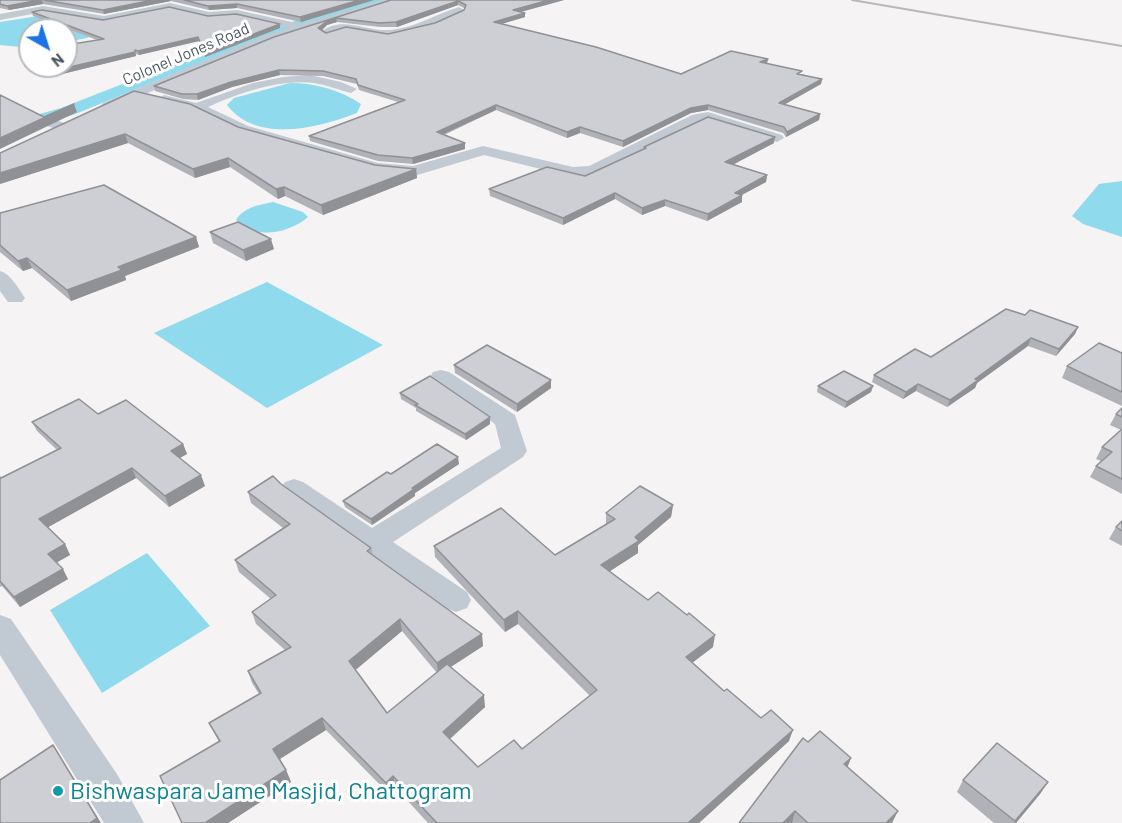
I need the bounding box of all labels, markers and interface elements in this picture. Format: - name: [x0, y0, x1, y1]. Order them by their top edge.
- north arrow: [18, 18, 78, 78]
- street label: Colonel Jones Road: [120, 19, 252, 89]
- text: N: [48, 50, 69, 72]
- place label: Bishwaspara Jame Masjid, Chattogram: [70, 777, 472, 805]
- marker: Bishwaspara Jame Masjid, Chattogram: [51, 784, 65, 798]

